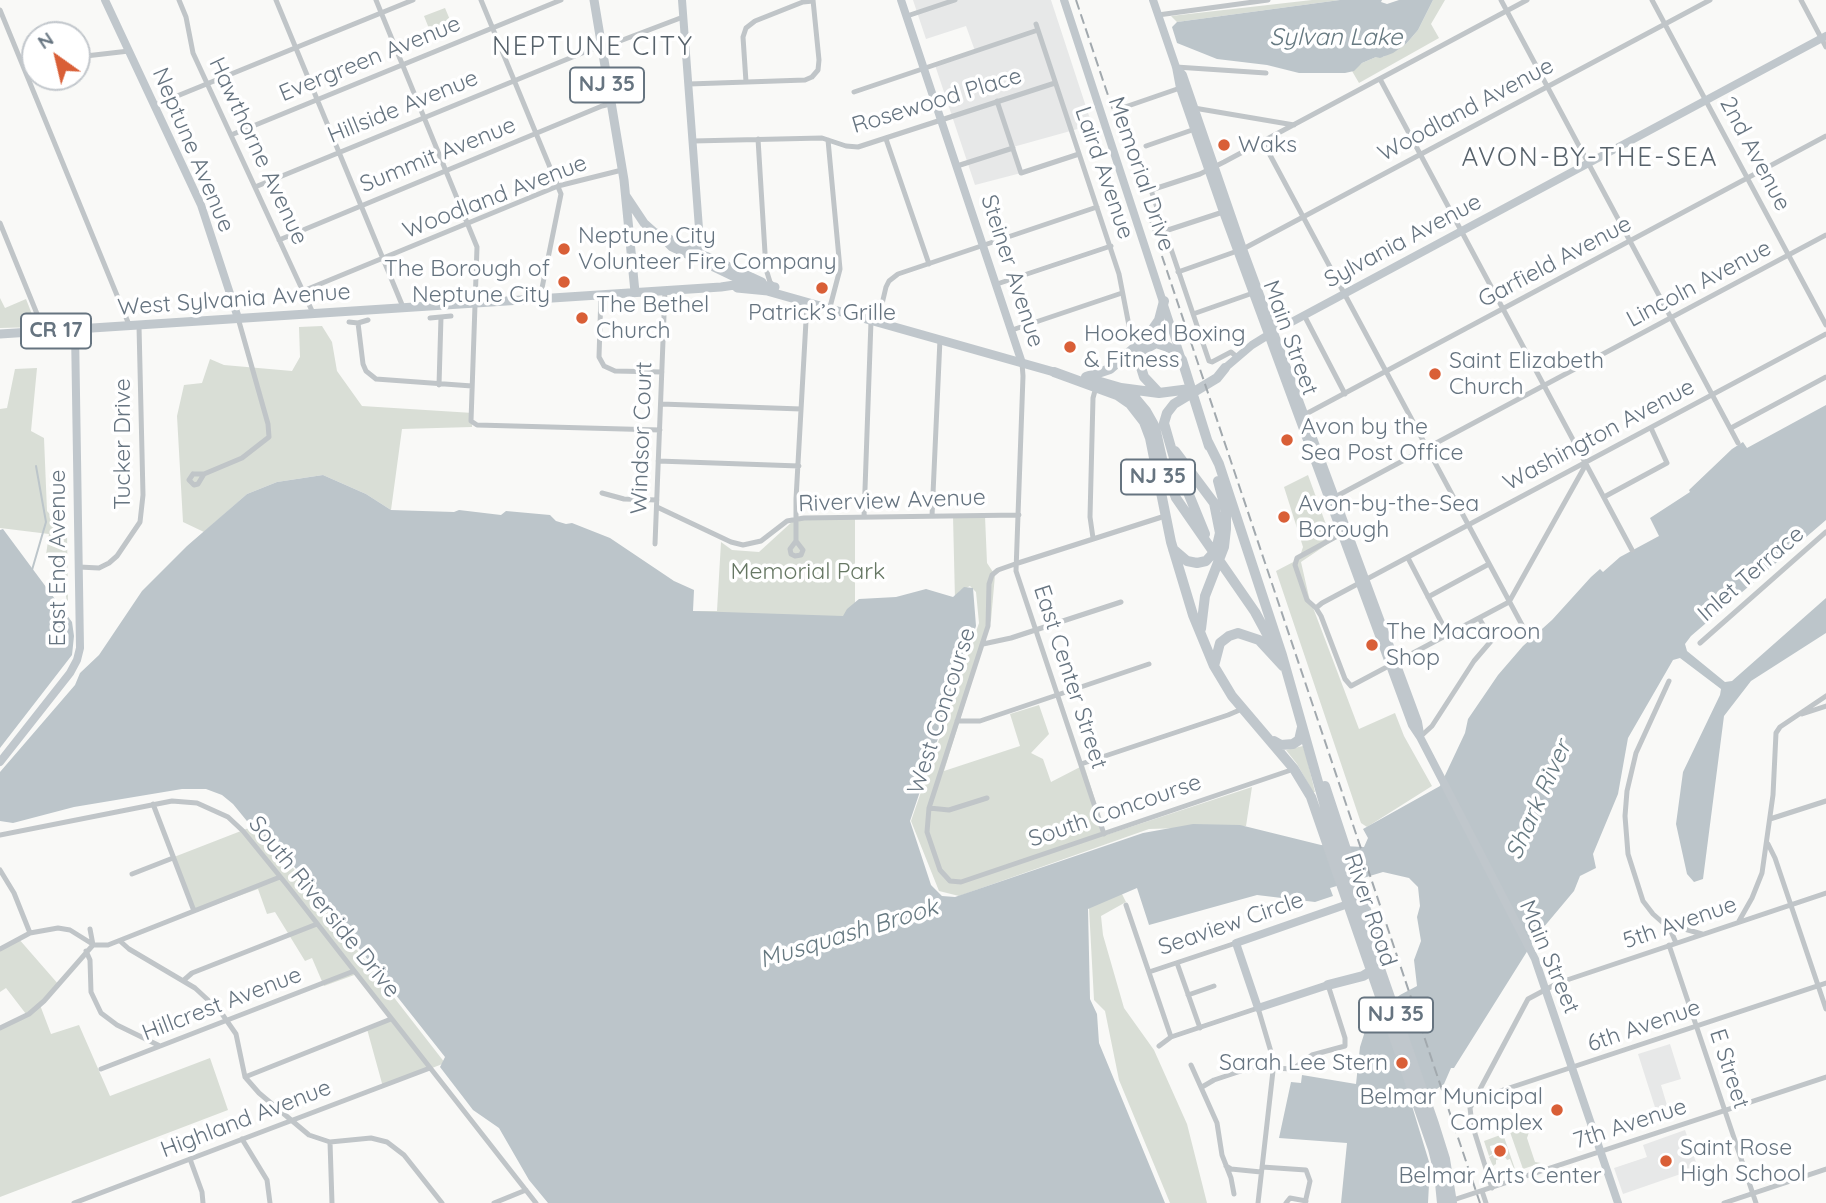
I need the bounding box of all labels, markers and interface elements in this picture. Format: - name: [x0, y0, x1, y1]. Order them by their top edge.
- street label: Evergreen Avenue: [275, 10, 465, 108]
- north arrow: [21, 21, 91, 91]
- water label: Sylvan Lake: [1270, 24, 1402, 52]
- text: N: [33, 26, 58, 54]
- district label: NEPTUNE CITY: [493, 31, 693, 63]
- street label: Woodland Avenue: [1373, 52, 1559, 168]
- street label: Hawthorne Avenue: [202, 53, 314, 249]
- street label: Rosewood Place: [849, 62, 1025, 140]
- street label: Neptune Avenue: [146, 64, 240, 236]
- street label: Hillside Avenue: [324, 64, 482, 150]
- road number: NJ 35: [570, 68, 644, 102]
- street label: 2nd Avenue: [1713, 92, 1797, 216]
- street label: Memorial Drive: [1102, 93, 1180, 255]
- street label: Laird Avenue: [1068, 103, 1140, 243]
- street label: Summit Avenue: [356, 111, 520, 199]
- place label: Waks: [1238, 131, 1297, 159]
- marker: Waks: [1216, 137, 1232, 153]
- district label: AVON-BY-THE-SEA: [1463, 142, 1717, 174]
- street label: Woodland Avenue: [399, 149, 591, 245]
- street label: Sylvania Avenue: [1320, 188, 1486, 294]
- street label: Steiner Avenue: [974, 191, 1050, 351]
- street label: Garfield Avenue: [1474, 210, 1636, 314]
- place label: Neptune City Volunteer Fire Company: [578, 222, 837, 276]
- street label: Lincoln Avenue: [1622, 234, 1776, 334]
- marker: Neptune City Volunteer Fire Company: [556, 241, 572, 257]
- place label: The Borough of Neptune City: [384, 255, 550, 309]
- marker: The Borough of Neptune City: [556, 274, 572, 290]
- street label: Main Street: [1256, 277, 1324, 399]
- street label: West Sylvania Avenue: [117, 278, 351, 322]
- marker: Patrick’s Grille: [814, 280, 830, 296]
- place label: The Bethel Church: [596, 291, 709, 345]
- place label: Patrick’s Grille: [748, 299, 896, 327]
- marker: The Bethel Church: [574, 310, 590, 326]
- road number: CR 17: [21, 314, 91, 348]
- place label: Hooked Boxing & Fitness: [1084, 320, 1246, 374]
- marker: Hooked Boxing & Fitness: [1062, 339, 1078, 355]
- place label: Saint Elizabeth Church: [1449, 347, 1604, 401]
- street label: Windsor Court: [626, 361, 658, 515]
- marker: Saint Elizabeth Church: [1427, 366, 1443, 382]
- street label: Washington Avenue: [1499, 373, 1699, 497]
- street label: Tucker Drive: [109, 378, 137, 510]
- place label: Avon by the Sea Post Office: [1301, 413, 1463, 467]
- marker: Avon by the Sea Post Office: [1279, 432, 1295, 448]
- road number: NJ 35: [1121, 460, 1195, 494]
- street label: East End Avenue: [44, 469, 72, 647]
- street label: Riverview Avenue: [798, 484, 986, 518]
- place label: Avon-by-the-Sea Borough: [1298, 490, 1479, 544]
- marker: Avon-by-the-Sea Borough: [1276, 509, 1292, 525]
- street label: Inlet Terrace: [1692, 520, 1810, 628]
- park label: Memorial Park: [731, 558, 885, 586]
- street label: East Center Street: [1027, 582, 1113, 772]
- place label: The Macaroon Shop: [1386, 618, 1540, 672]
- street label: West Concourse: [902, 624, 982, 798]
- marker: The Macaroon Shop: [1364, 637, 1380, 653]
- water label: Shark River: [1500, 736, 1578, 864]
- street label: South Concourse: [1025, 769, 1205, 853]
- street label: South Riverside Drive: [242, 811, 406, 1003]
- street label: River Road: [1338, 850, 1402, 970]
- street label: Seaview Circle: [1155, 886, 1307, 962]
- street label: 5th Avenue: [1620, 891, 1740, 955]
- water label: Musquash Brook: [756, 893, 942, 975]
- street label: Main Street: [1513, 896, 1585, 1018]
- street label: Hillcrest Avenue: [138, 961, 306, 1047]
- street label: 6th Avenue: [1584, 994, 1704, 1058]
- road number: NJ 35: [1359, 998, 1433, 1032]
- street label: E Street: [1703, 1026, 1755, 1112]
- place label: Sarah Lee Stern: [1219, 1049, 1388, 1077]
- marker: Sarah Lee Stern: [1394, 1055, 1410, 1071]
- street label: Highland Avenue: [157, 1074, 335, 1164]
- place label: Belmar Municipal Complex: [1359, 1083, 1543, 1137]
- street label: 7th Avenue: [1570, 1093, 1690, 1155]
- marker: Belmar Municipal Complex: [1549, 1102, 1565, 1118]
- place label: Saint Rose High School: [1680, 1134, 1806, 1188]
- marker: Belmar Arts Center: [1492, 1143, 1508, 1159]
- marker: Saint Rose High School: [1658, 1153, 1674, 1169]
- place label: Belmar Arts Center: [1398, 1162, 1602, 1190]

